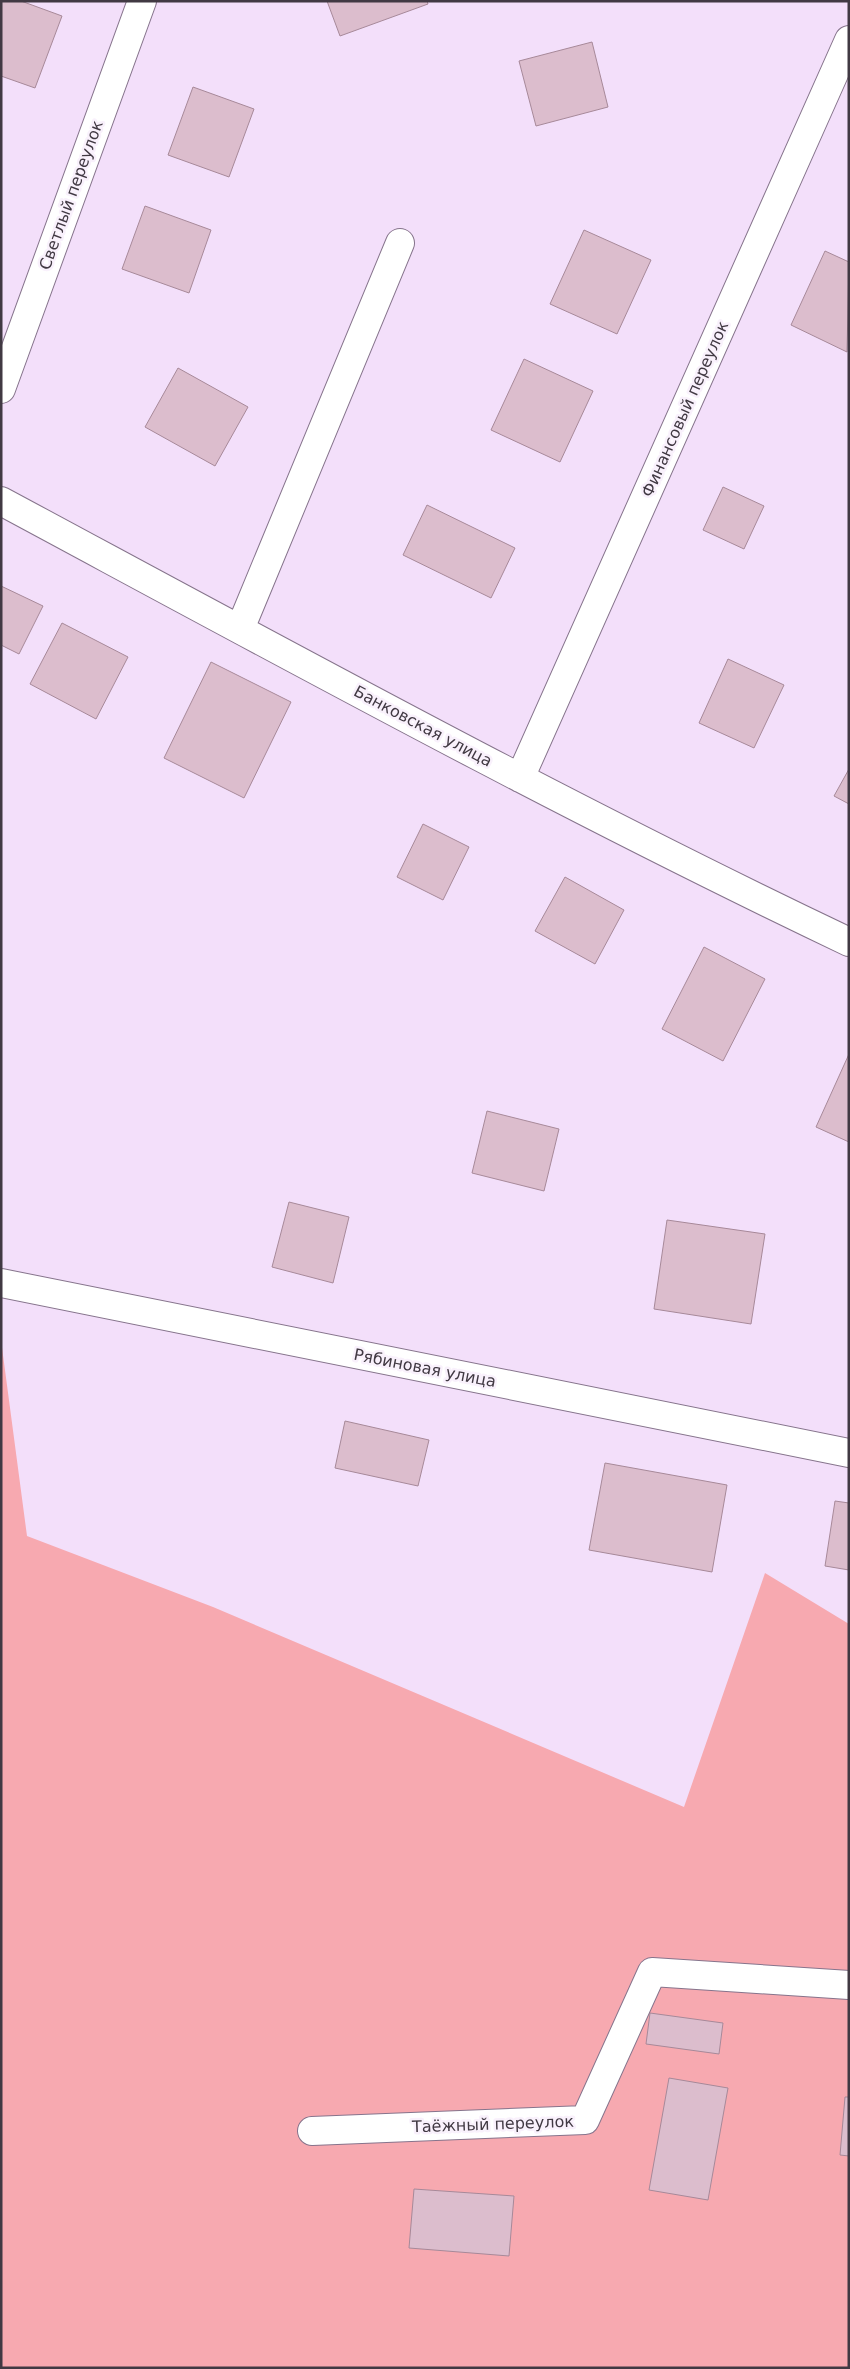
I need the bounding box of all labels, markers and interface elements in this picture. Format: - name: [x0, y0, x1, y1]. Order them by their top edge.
- street label: Светлый переулок: [35, 117, 107, 272]
- street label: Финансовый переулок: [638, 318, 733, 500]
- street label: Банковская улица: [351, 681, 495, 771]
- street label: Рябиновая улица: [352, 1345, 498, 1391]
- street label: Таёжный переулок: [411, 2112, 575, 2136]

